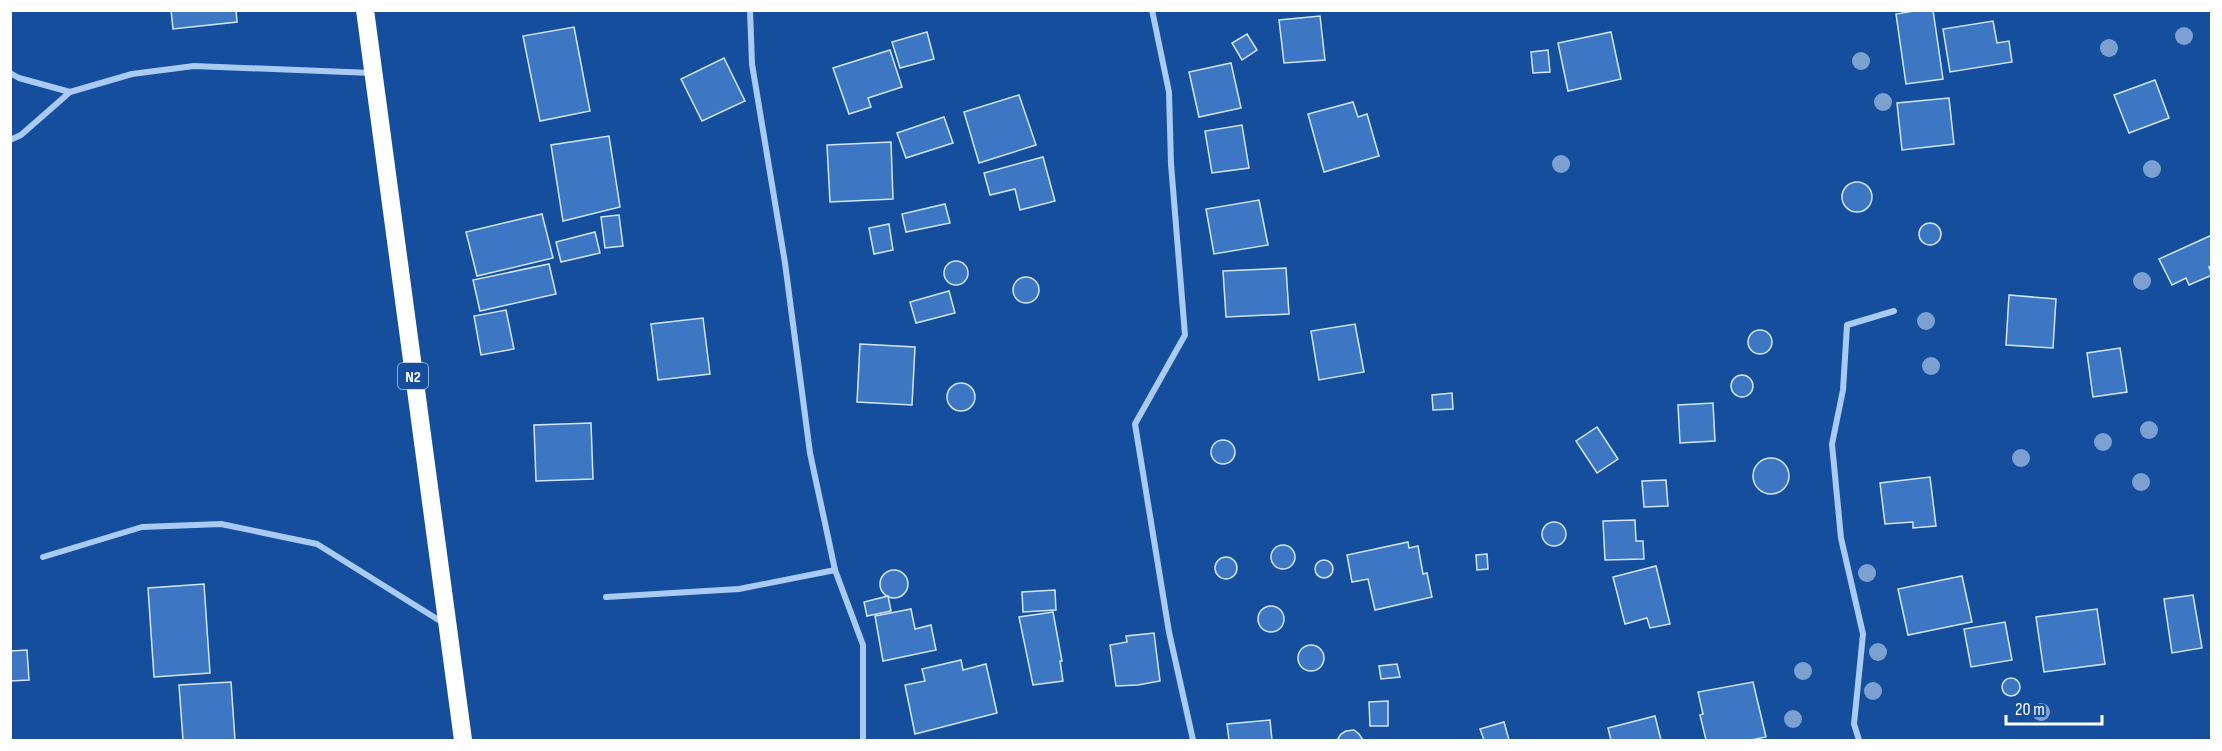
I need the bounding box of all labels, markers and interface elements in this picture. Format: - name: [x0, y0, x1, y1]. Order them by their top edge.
- road number: N2: [398, 363, 428, 389]
- scale bar: [2006, 688, 2102, 726]
- text: 20 m: [2015, 699, 2045, 720]

